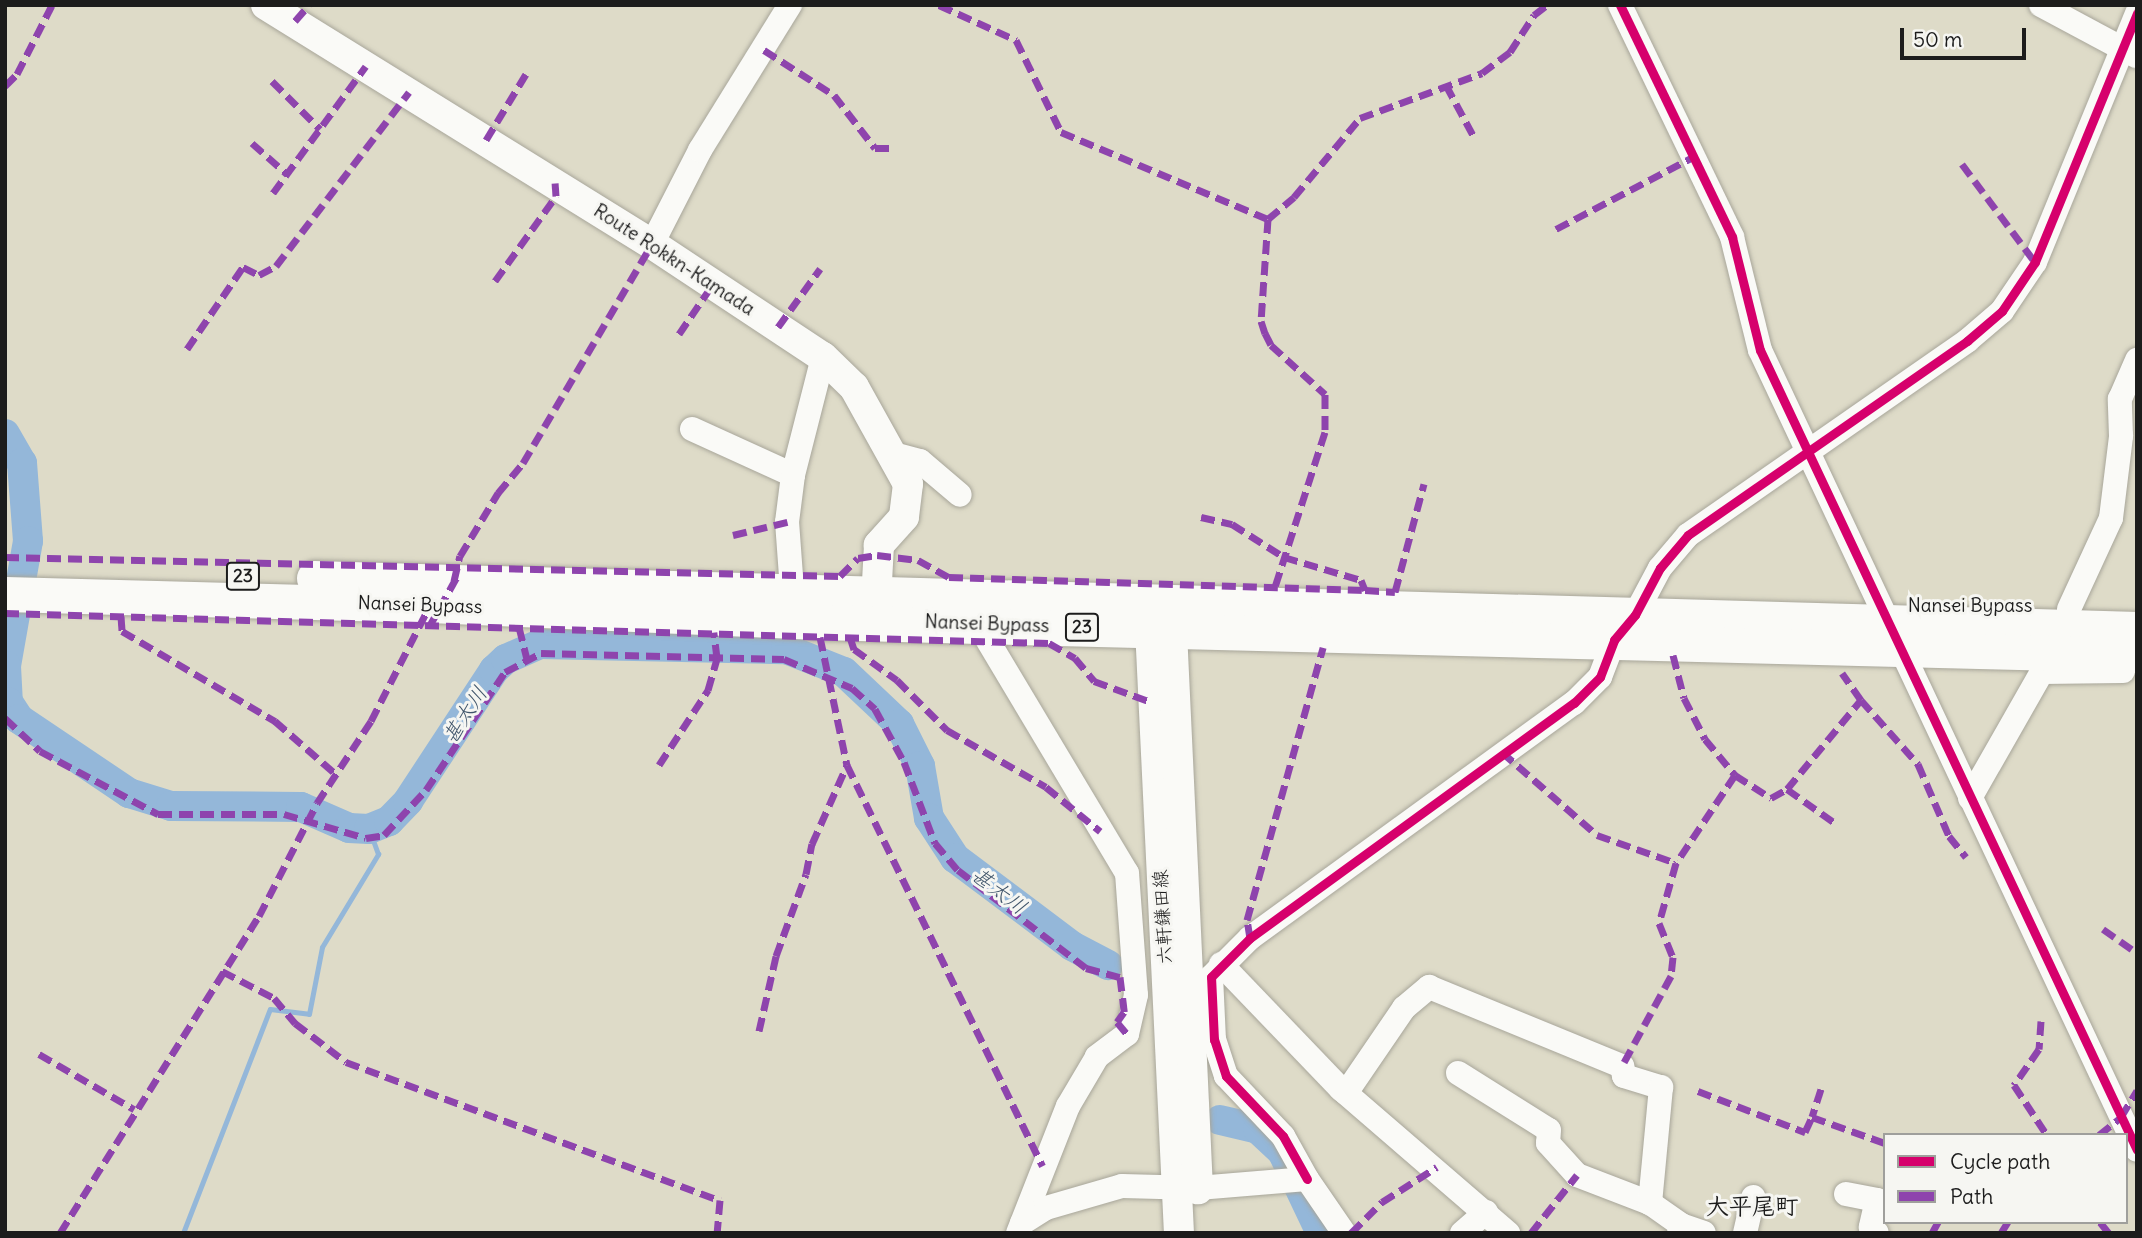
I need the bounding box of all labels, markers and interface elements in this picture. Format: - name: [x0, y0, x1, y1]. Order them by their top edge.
- scale bar: [1904, 14, 2030, 58]
- text: 50 m: [1913, 26, 1962, 53]
- street label: Route Rokkn-Kamada: [589, 199, 759, 321]
- road number: 23: [226, 562, 260, 590]
- street label: Nansei Bypass: [357, 591, 483, 619]
- street label: Nansei Bypass: [1908, 595, 2032, 617]
- street label: Nansei Bypass: [924, 610, 1050, 638]
- road number: 23: [1064, 612, 1100, 642]
- water label: 甚太川: [437, 682, 493, 748]
- water label: 甚太川: [966, 862, 1032, 920]
- street label: 六軒鎌田線: [1149, 869, 1177, 965]
- legend: [1883, 1133, 2128, 1224]
- text: Cycle path: [1950, 1148, 2050, 1175]
- text: Path: [1950, 1183, 1993, 1210]
- district label: 大平尾町: [1706, 1192, 1798, 1220]

